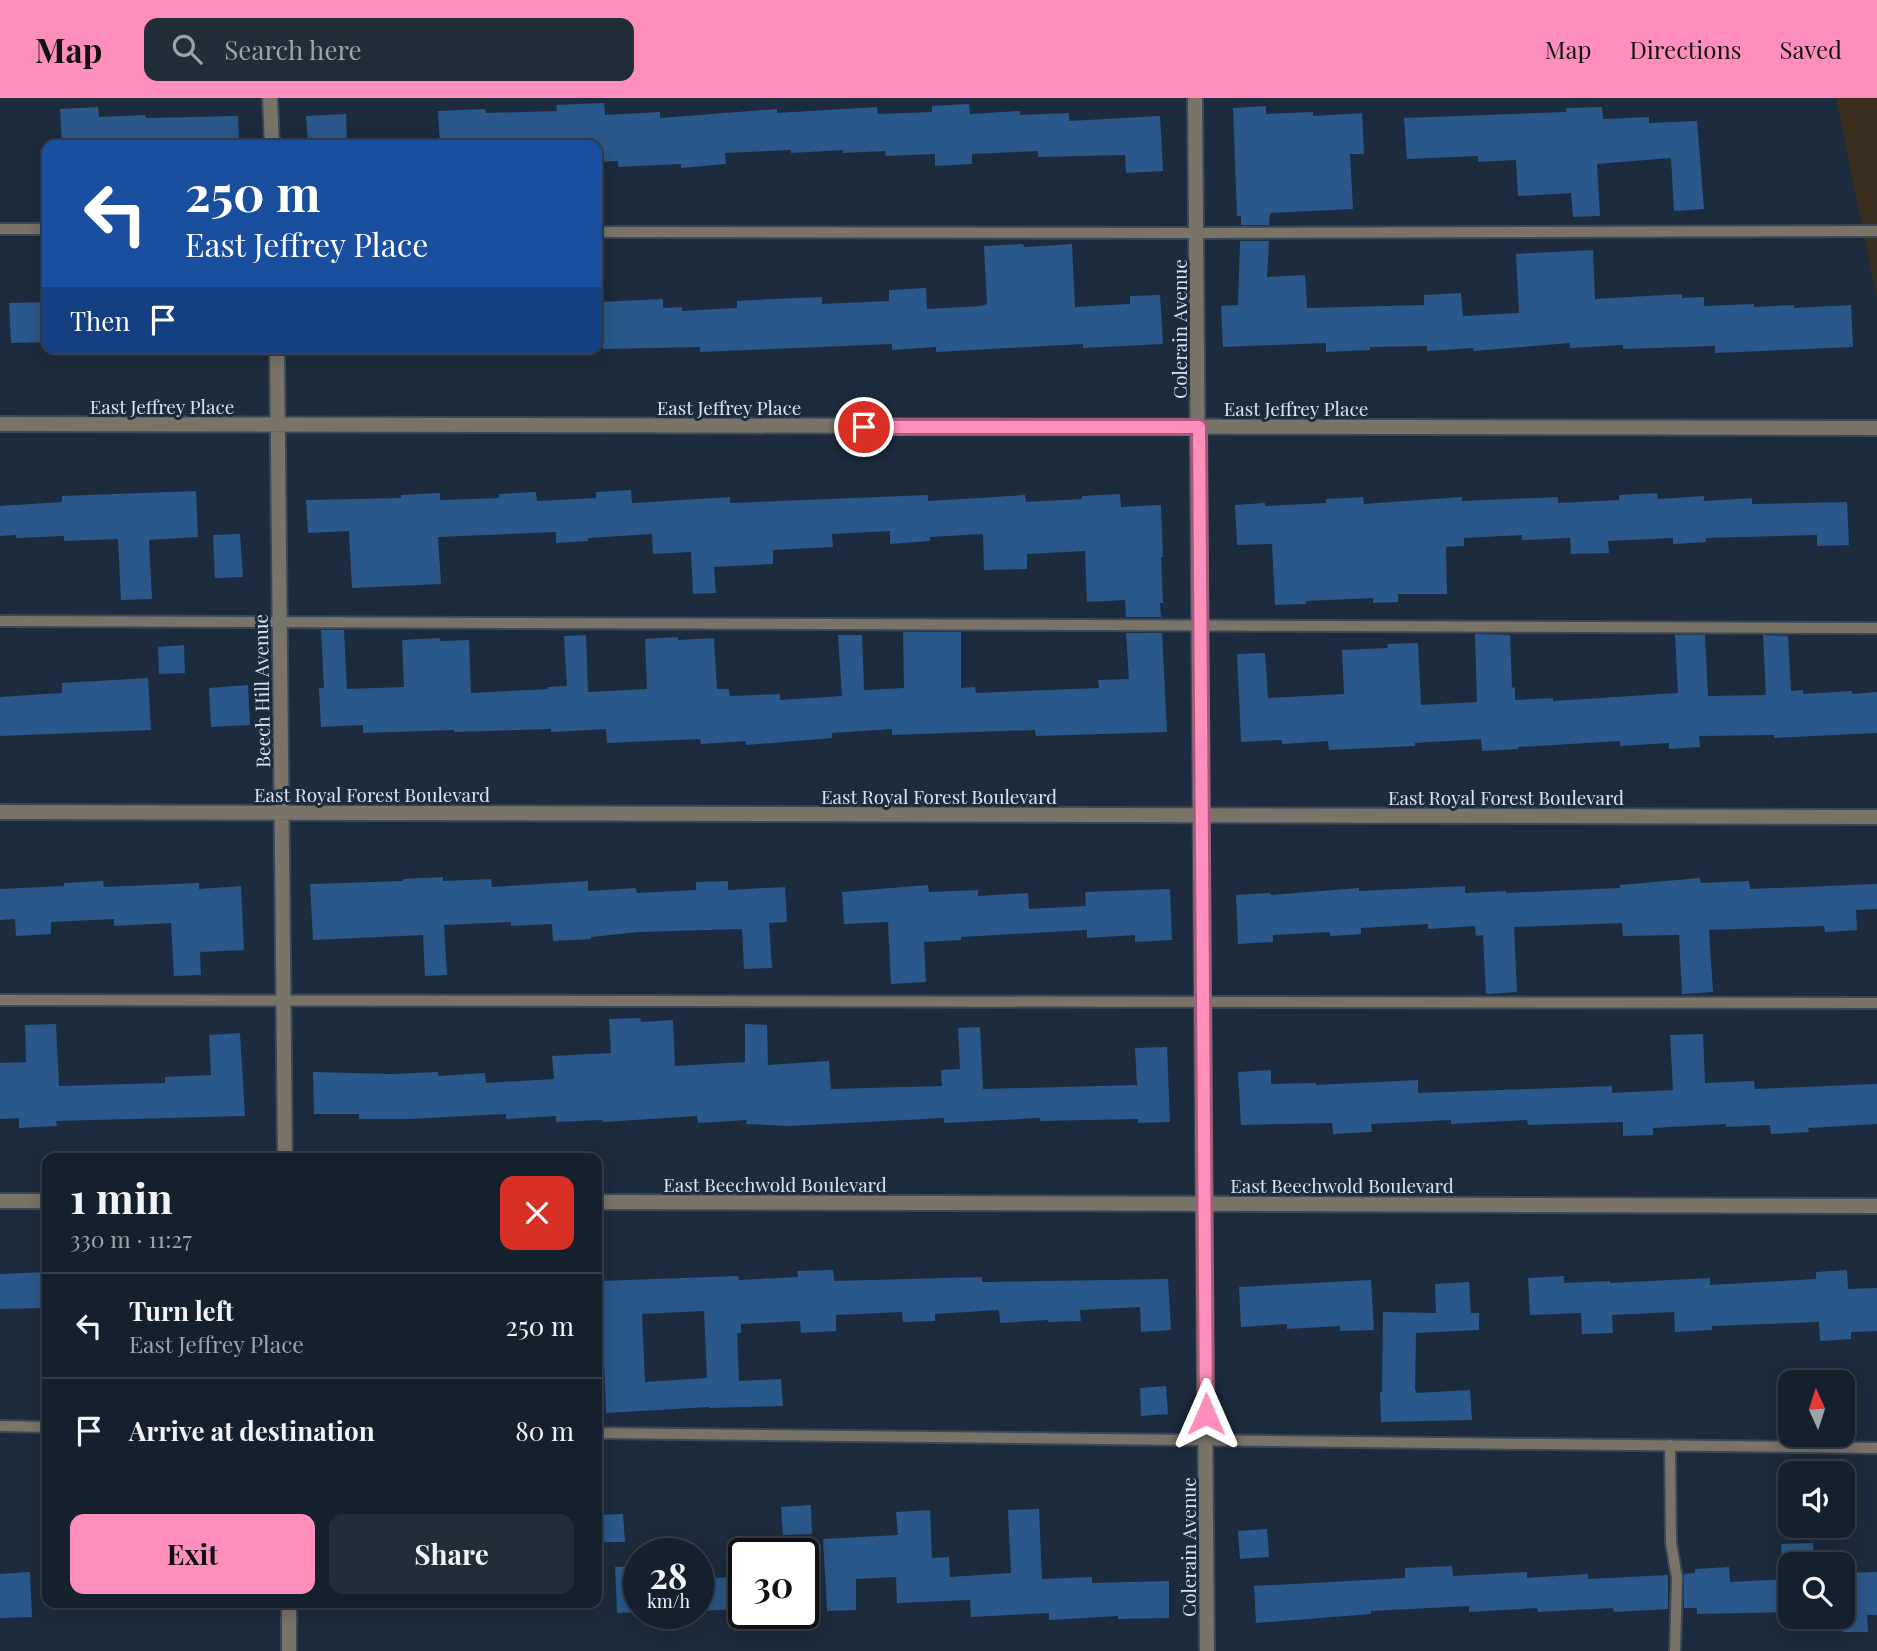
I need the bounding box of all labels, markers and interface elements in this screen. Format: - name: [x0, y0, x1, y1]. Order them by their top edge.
- search box: [144, 18, 634, 81]
- text: Map: [35, 27, 102, 71]
- icon: search: [168, 30, 206, 68]
- text: Search here: [224, 32, 362, 67]
- text: Map: [1545, 33, 1591, 65]
- text: Directions: [1629, 33, 1742, 65]
- text: Saved: [1780, 33, 1842, 65]
- text: 250 m: [185, 159, 321, 224]
- icon: left: [70, 168, 161, 259]
- text: East Jeffrey Place: [185, 222, 428, 265]
- street label: Colerain Avenue: [1166, 259, 1192, 399]
- icon: arrive: [144, 301, 182, 339]
- text: Then: [70, 303, 130, 338]
- street label: East Jeffrey Place: [90, 393, 234, 419]
- street label: East Jeffrey Place: [657, 394, 801, 420]
- street label: East Jeffrey Place: [1224, 395, 1368, 421]
- pin: [834, 397, 894, 457]
- icon: arrive: [845, 408, 883, 446]
- street label: Beech Hill Avenue: [247, 614, 275, 768]
- street label: East Royal Forest Boulevard: [254, 781, 490, 807]
- street label: East Royal Forest Boulevard: [821, 783, 1057, 809]
- street label: East Royal Forest Boulevard: [1388, 784, 1624, 810]
- text: 1 min: [70, 1169, 173, 1225]
- street label: East Beechwold Boulevard: [663, 1171, 887, 1197]
- street label: East Beechwold Boulevard: [1230, 1172, 1454, 1198]
- button: close: [500, 1176, 574, 1250]
- text: 330 m · 11:27: [70, 1223, 192, 1254]
- text: Turn left: [129, 1293, 234, 1328]
- icon: left: [70, 1307, 108, 1345]
- text: 250 m: [506, 1308, 574, 1343]
- text: East Jeffrey Place: [129, 1328, 304, 1359]
- north arrow: [1778, 1370, 1855, 1447]
- map controls: [1778, 1370, 1855, 1629]
- position arrow: [1169, 1377, 1243, 1451]
- icon: arrive: [70, 1412, 108, 1450]
- text: Arrive at destination: [129, 1413, 375, 1448]
- text: 80 m: [515, 1413, 574, 1448]
- button: sound: [1778, 1461, 1855, 1538]
- street label: Colerain Avenue: [1175, 1477, 1201, 1617]
- button: Exit: [70, 1514, 315, 1594]
- button: Share: [329, 1514, 574, 1594]
- speed limit sign: 30: [728, 1538, 819, 1629]
- text: 28: [650, 1551, 687, 1598]
- button: search: [1778, 1552, 1855, 1629]
- text: km/h: [647, 1589, 690, 1613]

